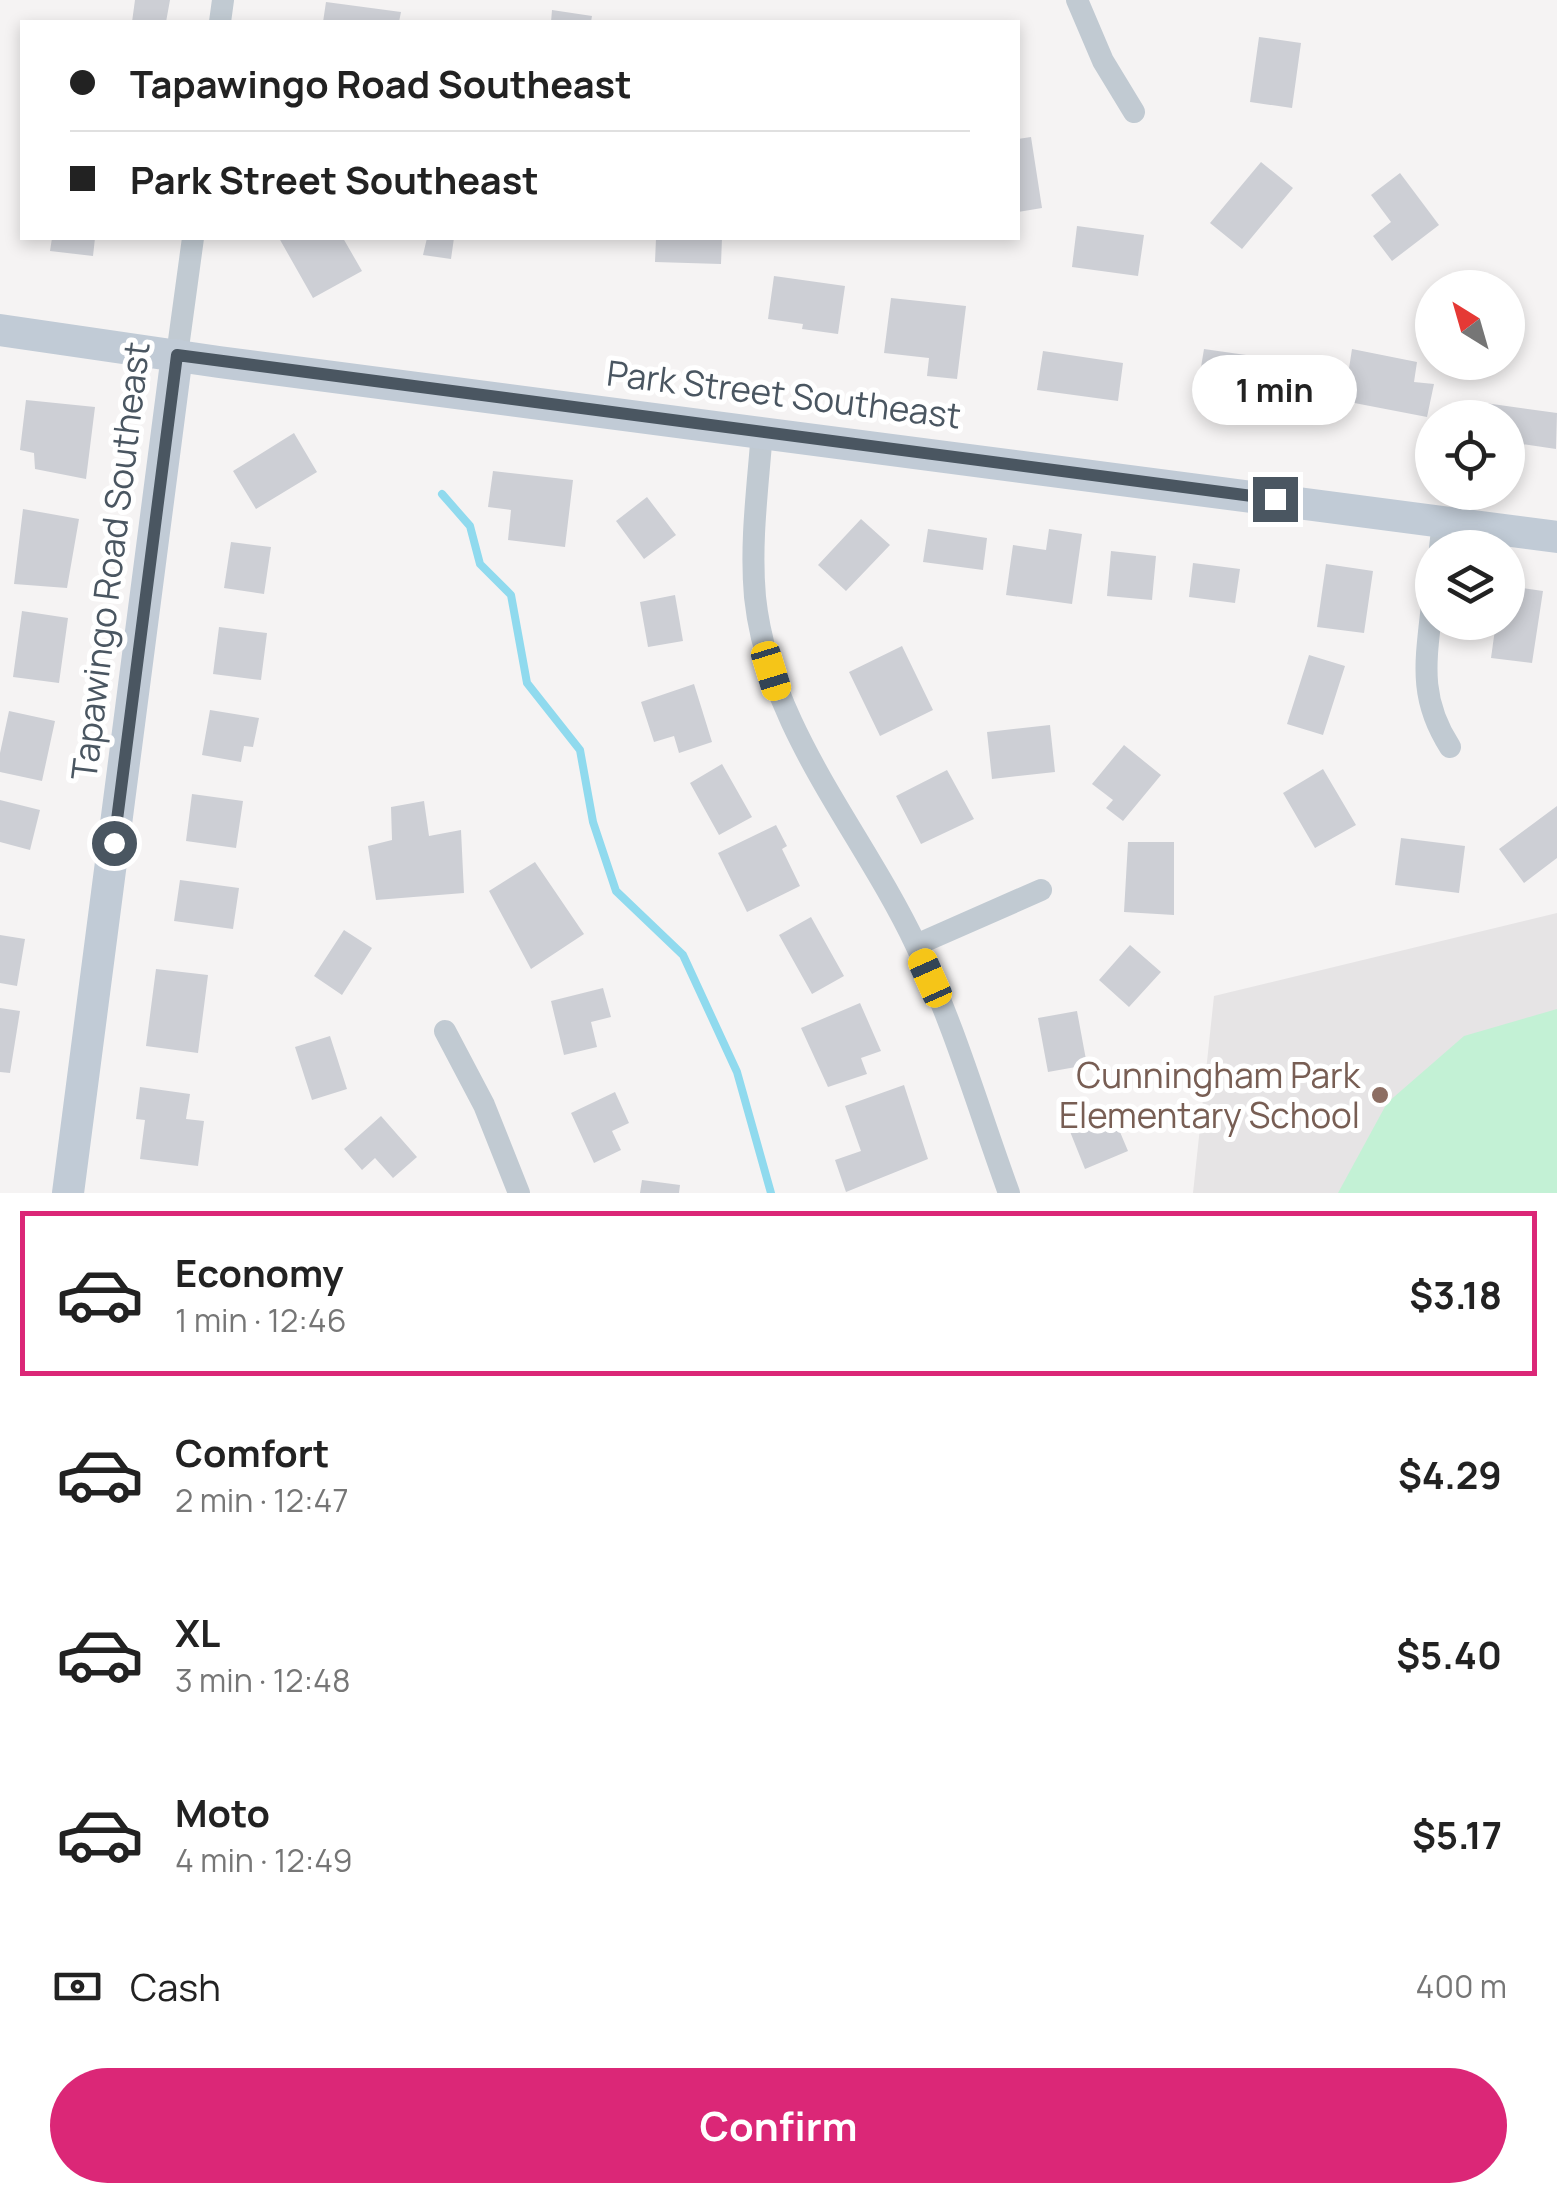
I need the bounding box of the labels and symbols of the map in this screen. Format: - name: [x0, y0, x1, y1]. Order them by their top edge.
- north arrow: [1415, 270, 1525, 380]
- street label: Tapawingo Road Southeast: [59, 339, 161, 783]
- street label: Park Street Southeast: [604, 348, 964, 440]
- callout: 1 min: [1192, 354, 1358, 424]
- route end: [1253, 477, 1298, 522]
- car: [748, 638, 794, 704]
- route start: [92, 821, 137, 866]
- car: [904, 944, 956, 1012]
- place label: Cunningham Park Elementary School: [1059, 1051, 1362, 1139]
- marker: Cunningham Park Elementary School: [1369, 1084, 1391, 1106]

